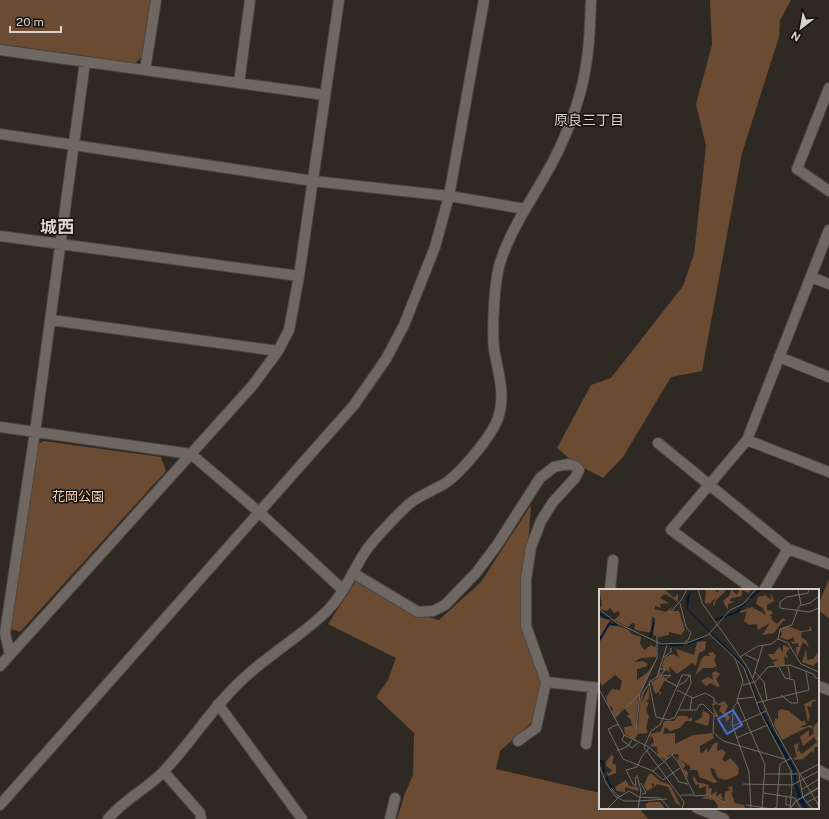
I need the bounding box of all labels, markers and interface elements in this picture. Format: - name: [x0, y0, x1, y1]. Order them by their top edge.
- scale bar: [10, 8, 61, 34]
- north arrow: [781, 8, 821, 48]
- text: 20 m: [16, 15, 44, 29]
- text: N: [789, 29, 803, 44]
- district label: 原良三丁目: [554, 112, 624, 128]
- district label: 城西: [40, 217, 74, 237]
- park label: 花岡公園: [52, 489, 104, 504]
- inset map: [599, 589, 819, 809]

